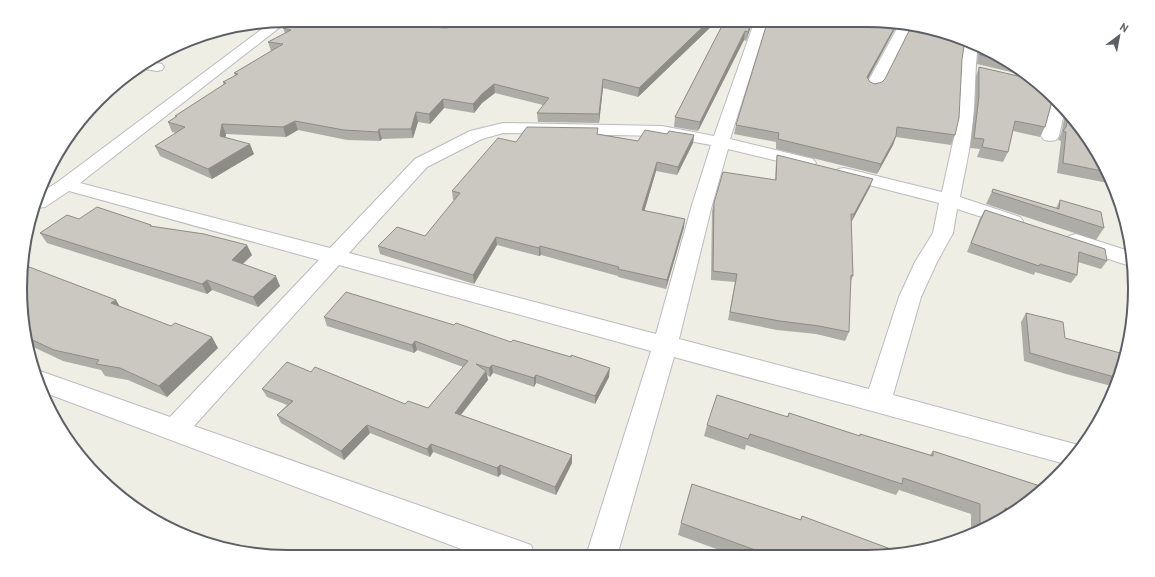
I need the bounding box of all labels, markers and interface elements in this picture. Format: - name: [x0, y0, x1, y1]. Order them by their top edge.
- north arrow: [1099, 16, 1139, 56]
- text: N: [1118, 20, 1131, 35]

